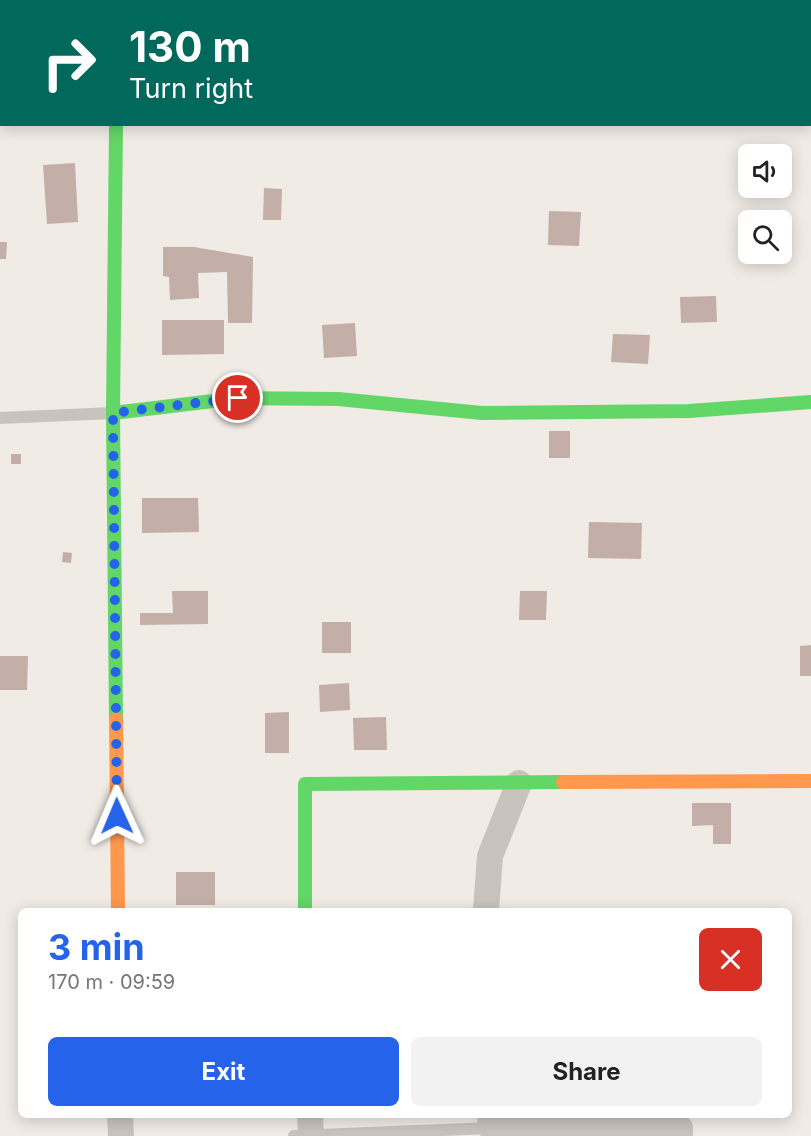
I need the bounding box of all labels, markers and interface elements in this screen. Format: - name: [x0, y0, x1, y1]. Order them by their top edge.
- text: 130 m: [129, 21, 251, 72]
- icon: right: [30, 24, 108, 102]
- text: Turn right: [129, 72, 253, 105]
- map controls: [738, 144, 792, 264]
- button: sound: [738, 144, 792, 198]
- button: search: [738, 210, 792, 264]
- pin: [212, 372, 263, 423]
- icon: arrive: [221, 381, 254, 414]
- position arrow: [85, 784, 149, 848]
- text: 3 min: [48, 925, 145, 969]
- button: close: [699, 928, 762, 991]
- text: 170 m · 09:59: [48, 970, 175, 994]
- button: Exit: [48, 1037, 399, 1106]
- button: Share: [411, 1037, 762, 1106]

